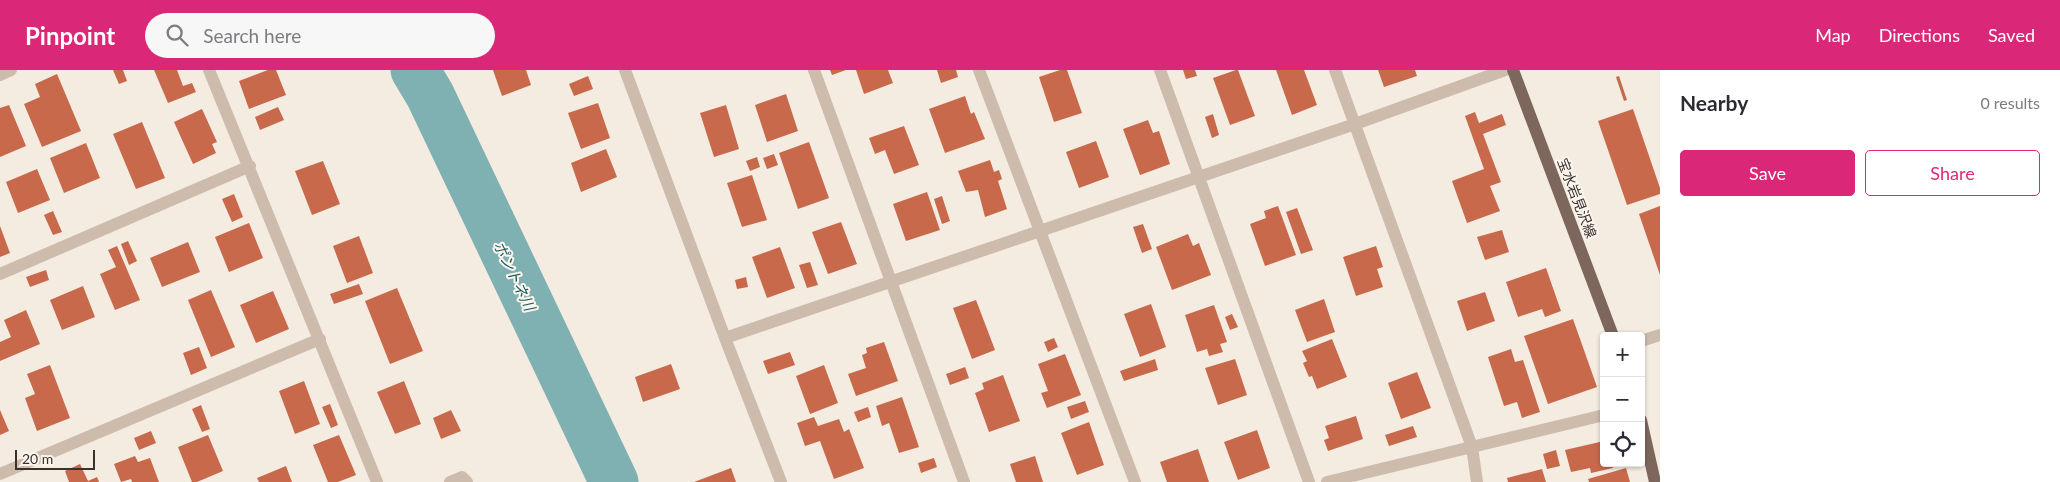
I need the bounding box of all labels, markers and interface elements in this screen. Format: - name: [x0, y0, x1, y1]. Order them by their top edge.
- search box: [145, 13, 495, 58]
- text: Pinpoint: [25, 21, 115, 50]
- icon: search: [163, 21, 191, 49]
- text: Search here: [203, 24, 301, 47]
- text: Map: [1815, 24, 1851, 46]
- text: Directions: [1879, 24, 1960, 46]
- text: Saved: [1988, 24, 2035, 46]
- text: Nearby: [1680, 90, 1748, 115]
- text: 0 results: [1980, 93, 2040, 112]
- button: Save: [1680, 150, 1855, 196]
- button: Share: [1865, 150, 2040, 196]
- street label: 宝水岩見沢線: [1554, 156, 1600, 240]
- water label: ポントネ川: [490, 238, 540, 315]
- map controls: [1600, 332, 1645, 467]
- button: +: [1600, 332, 1645, 377]
- button: −: [1600, 377, 1645, 422]
- button: locate: [1600, 422, 1645, 467]
- scale bar: [15, 447, 95, 470]
- text: 20 m: [22, 450, 53, 467]

